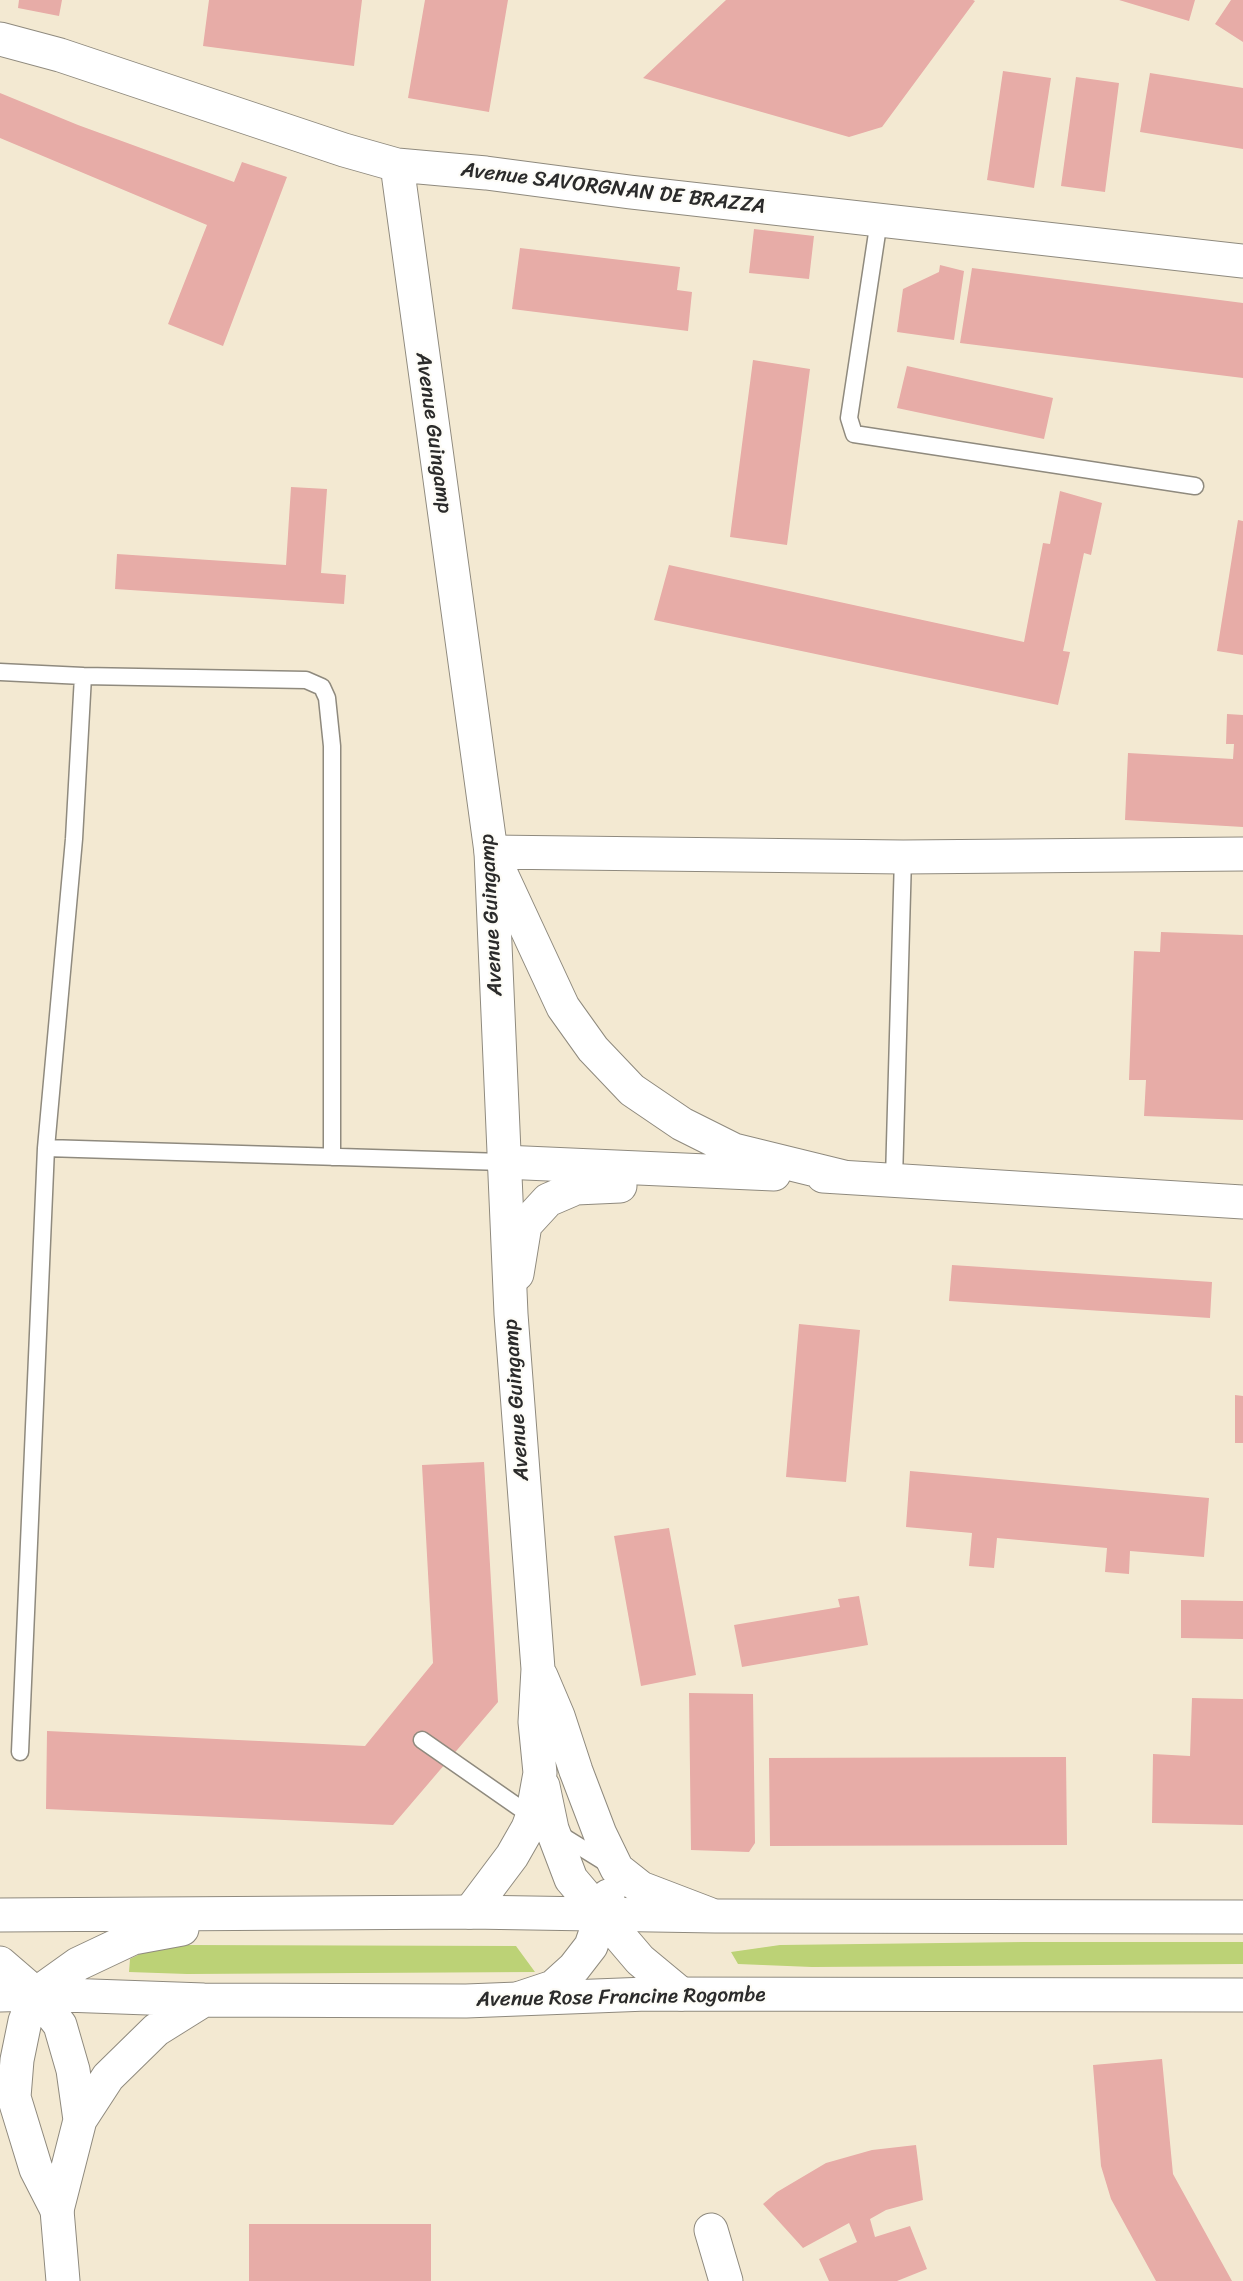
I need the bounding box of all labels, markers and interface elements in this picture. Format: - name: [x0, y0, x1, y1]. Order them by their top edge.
- street label: Avenue SAVORGNAN DE BRAZZA: [460, 158, 766, 220]
- street label: Avenue Guingamp: [409, 351, 457, 515]
- street label: Avenue Guingamp: [475, 833, 509, 997]
- street label: Avenue Guingamp: [499, 1318, 535, 1482]
- street label: Avenue Rose Francine Rogombe: [476, 1983, 766, 2013]

